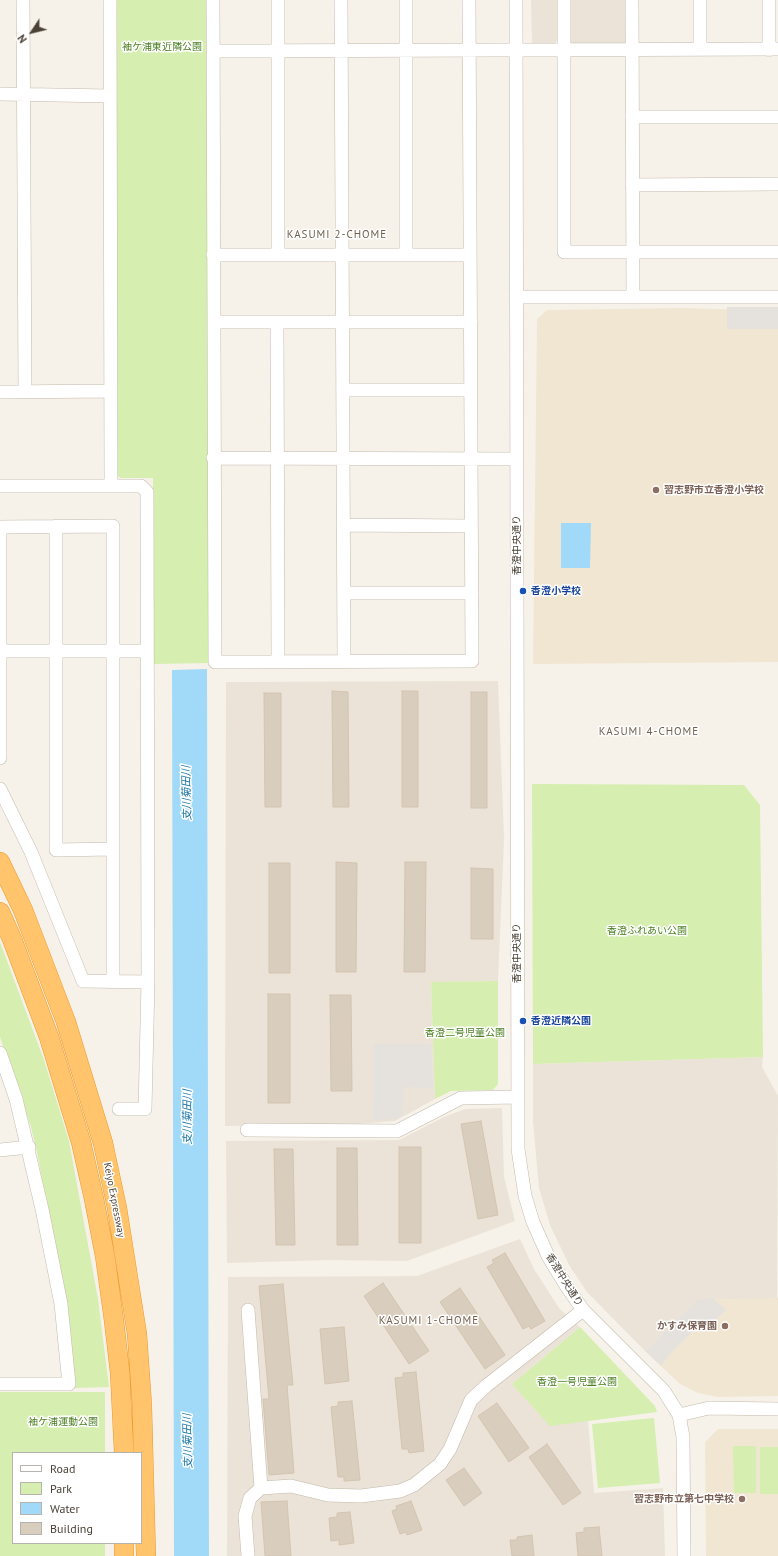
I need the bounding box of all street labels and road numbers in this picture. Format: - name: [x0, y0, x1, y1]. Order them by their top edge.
- street label: 香澄中央通り: [511, 515, 523, 575]
- street label: 香澄中央通り: [511, 923, 523, 983]
- street label: Keiyo Expressway: [101, 1162, 127, 1238]
- street label: 香澄中央通り: [543, 1251, 585, 1309]

